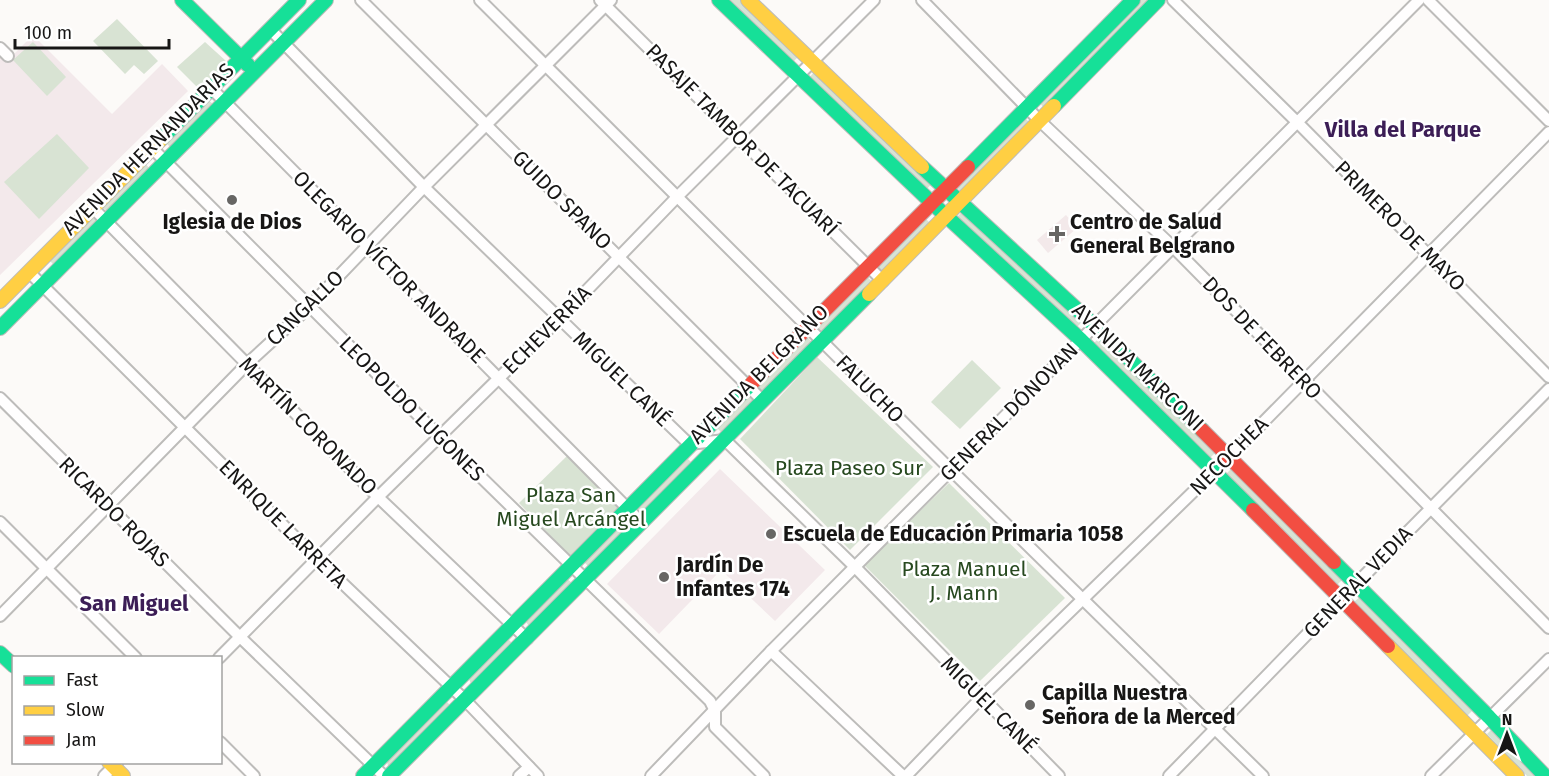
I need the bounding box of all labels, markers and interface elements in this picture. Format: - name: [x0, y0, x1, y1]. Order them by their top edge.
- scale bar: [15, 12, 170, 50]
- text: 100 m: [24, 22, 72, 44]
- street label: PASAJE TAMBOR DE TACUARÍ: [640, 38, 844, 242]
- street label: AVENIDA HERNANDARIAS: [57, 58, 239, 240]
- district label: Villa del Parque: [1324, 116, 1481, 143]
- street label: GUIDO SPANO: [507, 145, 617, 255]
- street label: PRIMERO DE MAYO: [1329, 155, 1471, 297]
- street label: OLEGARIO VÍCTOR ANDRADE: [287, 165, 491, 369]
- marker: Iglesia de Dios: [225, 193, 239, 207]
- place label: Iglesia de Dios: [162, 209, 302, 235]
- place label: Centro de Salud General Belgrano: [1070, 209, 1235, 259]
- marker: Centro de Salud General Belgrano: [1048, 225, 1066, 243]
- street label: CANGALLO: [261, 265, 349, 351]
- street label: DOS DE FEBRERO: [1197, 271, 1327, 405]
- street label: ECHEVERRÍA: [497, 280, 597, 380]
- street label: AVENIDA MARCONI: [1067, 297, 1209, 437]
- street label: AVENIDA BELGRANO: [684, 299, 834, 449]
- street label: MIGUEL CANÉ: [568, 326, 676, 432]
- street label: LEOPOLDO LUGONES: [334, 331, 490, 487]
- street label: GENERAL DÓNOVAN: [934, 337, 1084, 487]
- street label: FALUCHO: [831, 350, 909, 428]
- street label: MARTÍN CORONADO: [233, 351, 383, 501]
- street label: NECOCHEA: [1184, 411, 1274, 501]
- street label: RICARDO ROJAS: [53, 451, 175, 573]
- street label: ENRIQUE LARRETA: [213, 454, 353, 594]
- park label: Plaza Paseo Sur: [775, 455, 923, 481]
- park label: Plaza San Miguel Arcángel: [496, 482, 646, 532]
- place label: Escuela de Educación Primaria 1058: [783, 521, 1123, 547]
- street label: GENERAL VEDIA: [1298, 521, 1418, 643]
- marker: Escuela de Educación Primaria 1058: [764, 527, 778, 541]
- place label: Jardín De Infantes 174: [675, 552, 790, 602]
- park label: Plaza Manuel J. Mann: [901, 556, 1027, 606]
- marker: Jardín De Infantes 174: [657, 570, 671, 584]
- district label: San Miguel: [79, 590, 189, 617]
- street label: MIGUEL CANÉ: [935, 651, 1043, 759]
- legend: [12, 656, 222, 764]
- text: Fast: [66, 669, 99, 691]
- place label: Capilla Nuestra Señora de la Merced: [1042, 680, 1236, 730]
- marker: Capilla Nuestra Señora de la Merced: [1023, 698, 1037, 712]
- text: Slow: [66, 699, 105, 721]
- north arrow: [1477, 704, 1537, 764]
- text: N: [1502, 710, 1512, 729]
- text: Jam: [66, 729, 97, 751]

